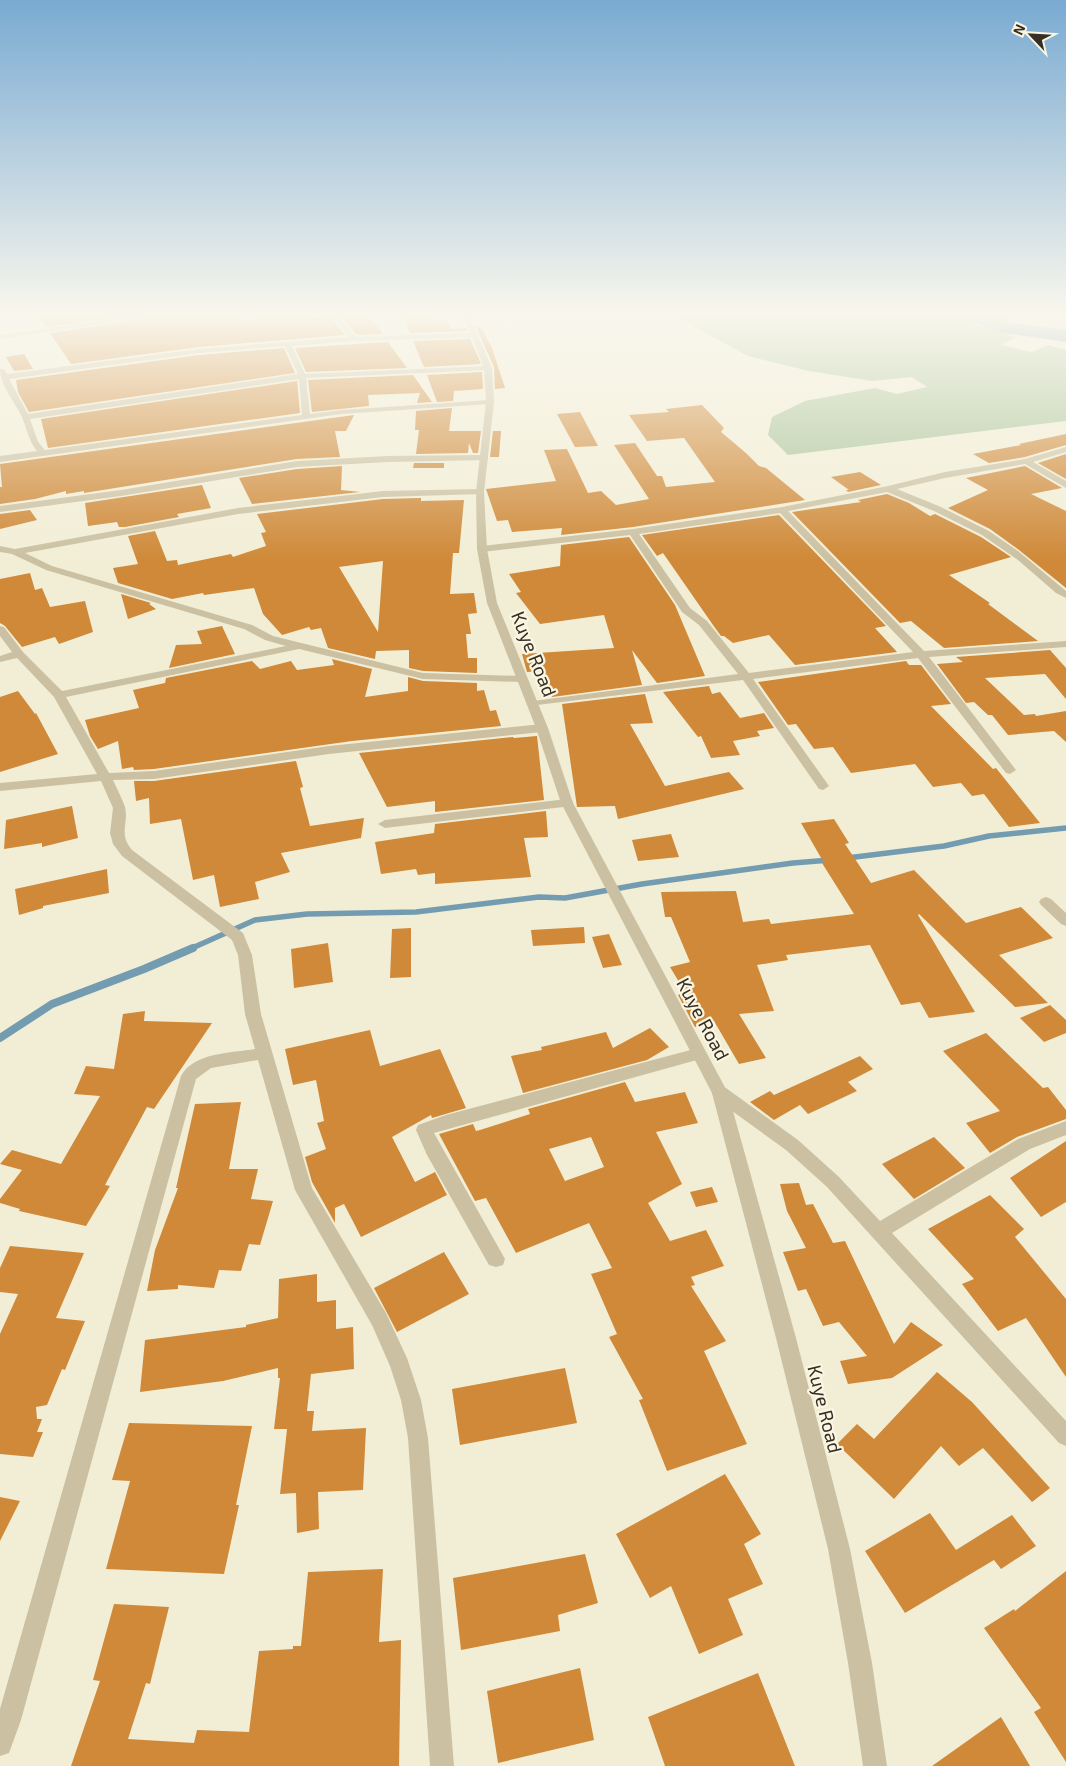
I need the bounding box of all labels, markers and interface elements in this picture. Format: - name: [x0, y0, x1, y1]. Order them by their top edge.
- north arrow: [1006, 10, 1056, 60]
- text: N: [1009, 21, 1029, 37]
- street label: Kuye Road: [507, 608, 562, 700]
- street label: Kuye Road: [672, 974, 735, 1064]
- street label: Kuye Road: [803, 1362, 848, 1455]

